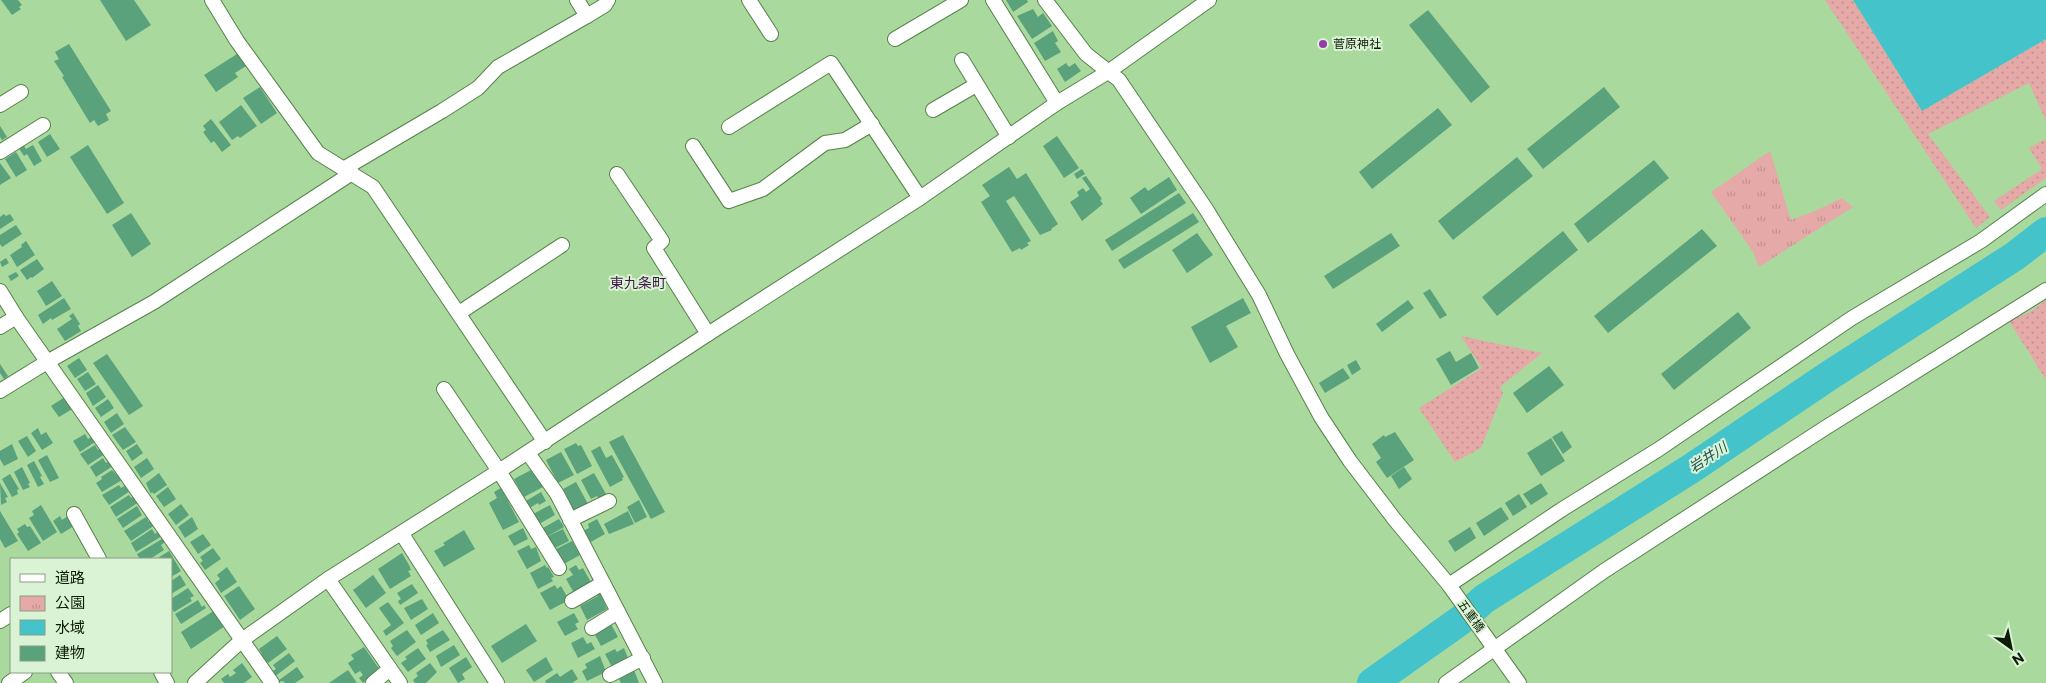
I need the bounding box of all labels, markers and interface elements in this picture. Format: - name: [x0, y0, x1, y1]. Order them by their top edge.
- place label: 菅原神社: [1333, 36, 1381, 50]
- marker: 菅原神社: [1317, 38, 1329, 50]
- district label: 東九条町: [610, 274, 666, 291]
- water label: 岩井川: [1685, 437, 1732, 475]
- legend: [10, 558, 172, 673]
- text: 道路: [55, 568, 85, 586]
- text: 公園: [55, 593, 85, 611]
- street label: 五重橋: [1456, 597, 1488, 634]
- text: 水域: [55, 618, 85, 636]
- north arrow: [1986, 623, 2036, 673]
- text: 建物: [55, 643, 85, 661]
- text: N: [2009, 649, 2027, 669]

